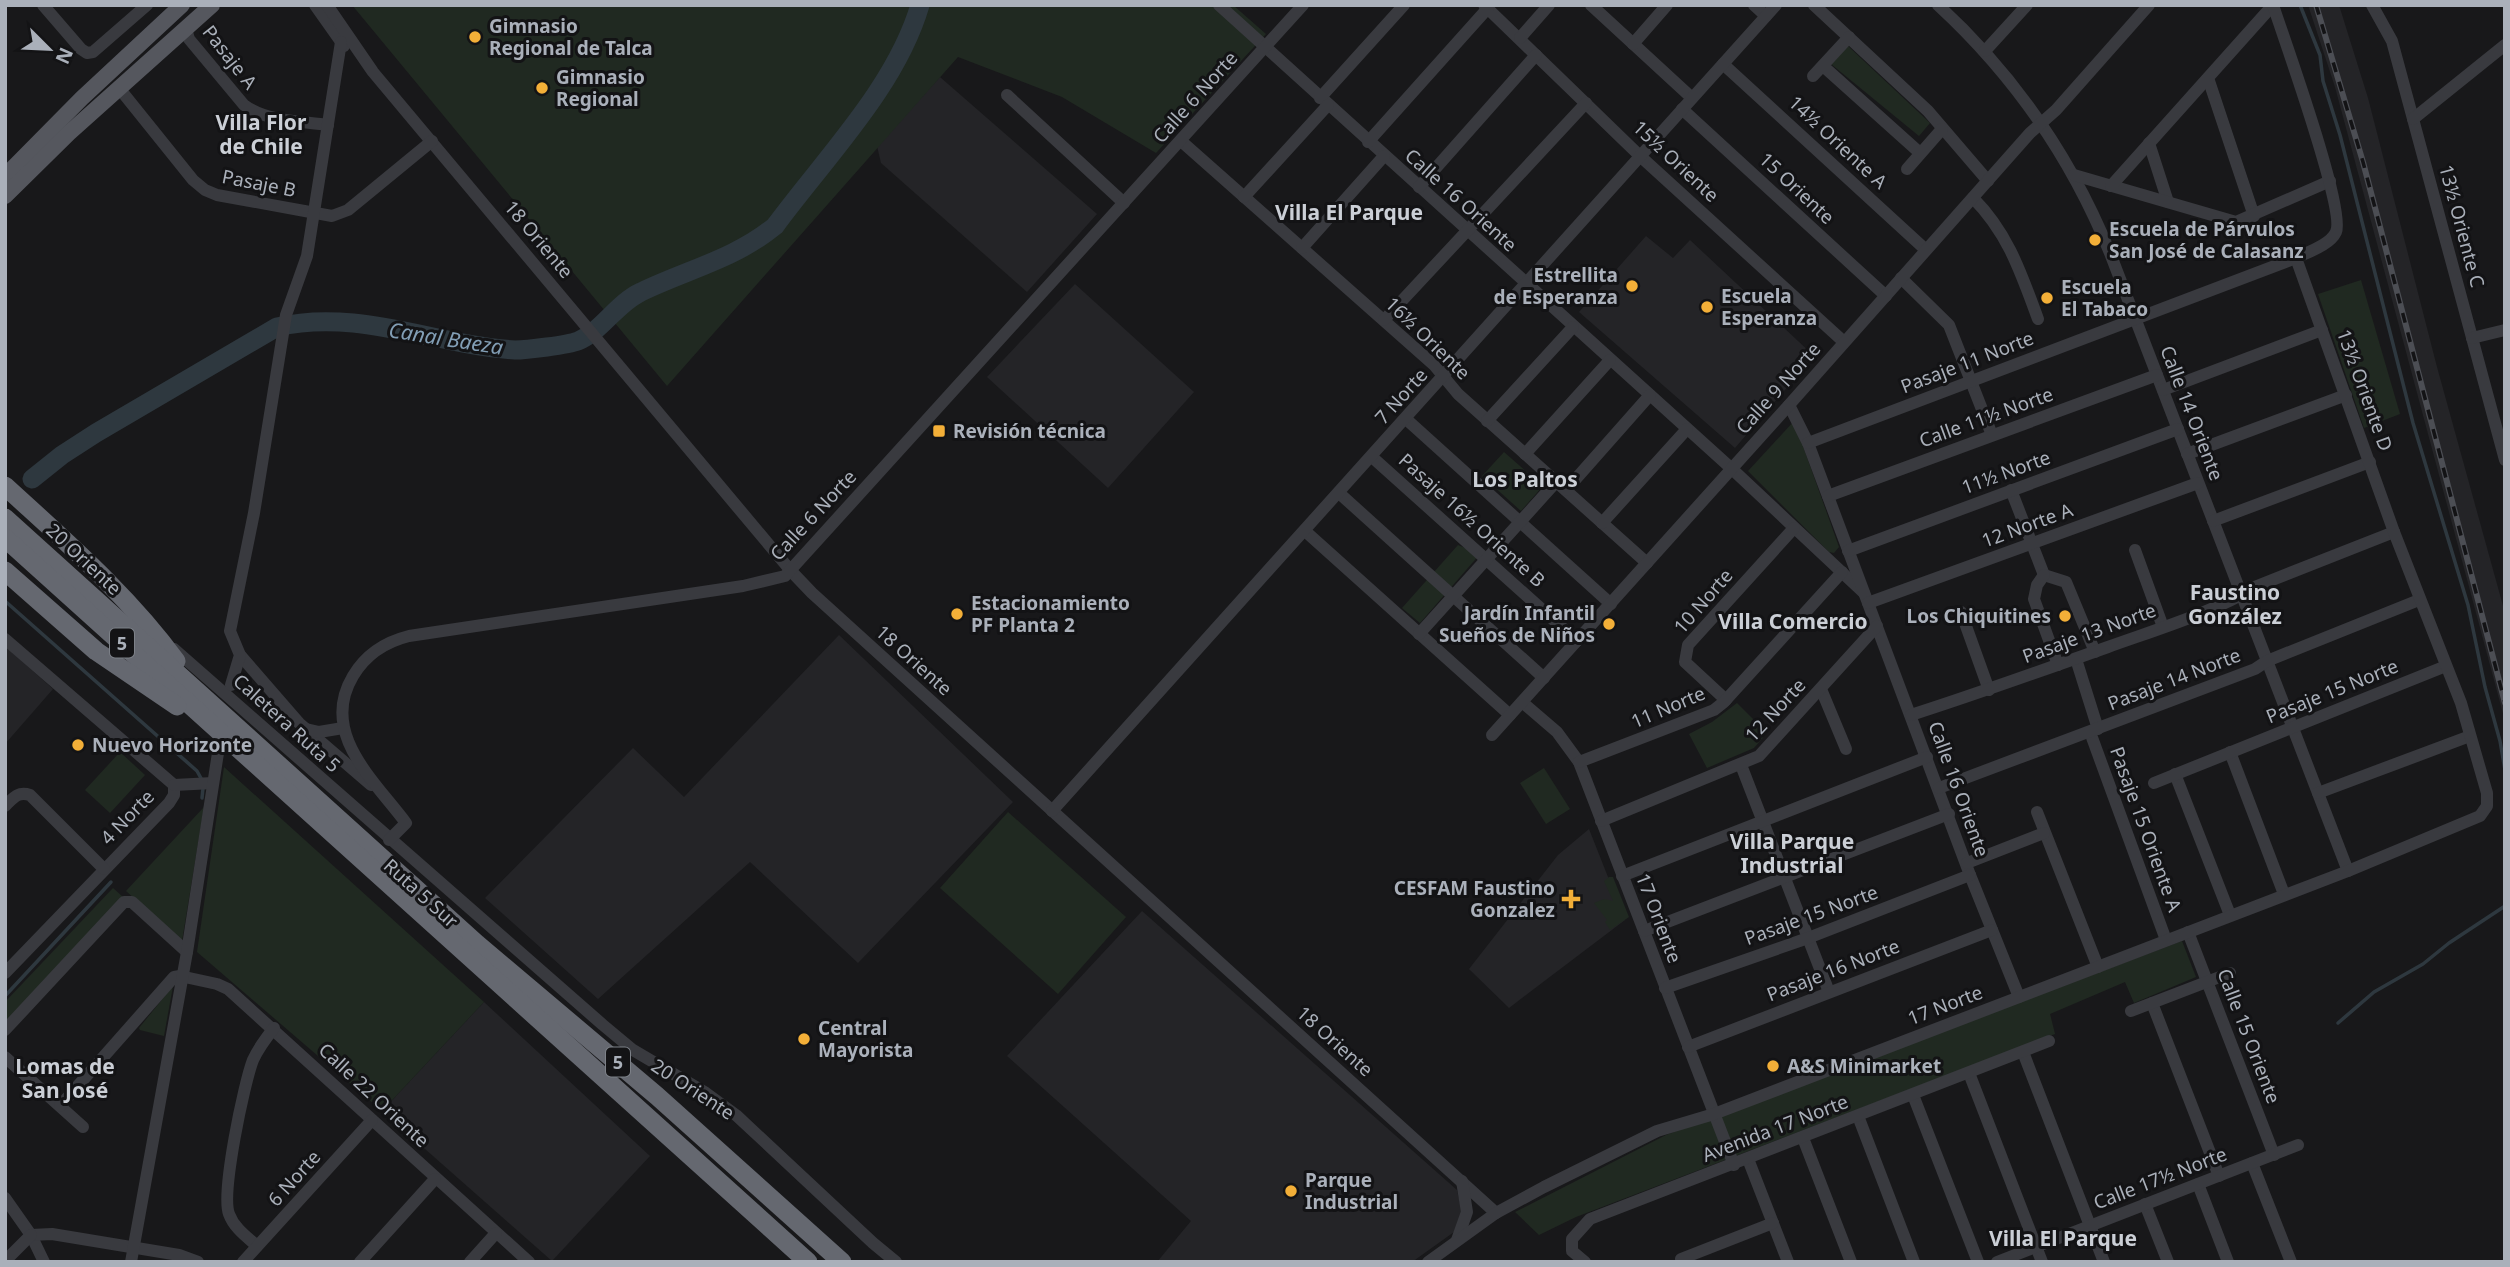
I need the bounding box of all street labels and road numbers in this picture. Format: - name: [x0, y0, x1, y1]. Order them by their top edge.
- street label: Pasaje A: [197, 20, 264, 95]
- street label: Calle 6 Norte: [1147, 45, 1243, 149]
- street label: 14½ Oriente A: [1783, 90, 1894, 195]
- street label: 15½ Oriente: [1627, 114, 1725, 208]
- street label: Calle 16 Oriente: [1399, 143, 1523, 257]
- street label: 15 Oriente: [1754, 146, 1840, 230]
- street label: 13½ Oriente C: [2433, 162, 2491, 290]
- street label: Pasaje B: [220, 163, 298, 203]
- street label: 18 Oriente: [499, 195, 579, 283]
- street label: 16½ Oriente: [1380, 291, 1476, 385]
- street label: Pasaje 11 Norte: [1897, 325, 2037, 399]
- street label: 13½ Oriente D: [2331, 326, 2399, 454]
- street label: Calle 9 Norte: [1730, 336, 1826, 440]
- street label: Calle 14 Oriente: [2154, 342, 2230, 484]
- street label: 7 Norte: [1369, 362, 1433, 430]
- street label: Calle 11½ Norte: [1915, 381, 2057, 453]
- street label: 11½ Norte: [1958, 444, 2054, 500]
- street label: Pasaje 16½ Oriente B: [1393, 447, 1551, 593]
- street label: Calle 6 Norte: [764, 464, 862, 566]
- street label: 12 Norte A: [1978, 496, 2077, 553]
- street label: 20 Oriente: [41, 517, 127, 601]
- street label: 10 Norte: [1668, 563, 1738, 639]
- street label: Pasaje 13 Norte: [2019, 597, 2159, 669]
- street label: 18 Oriente: [870, 619, 958, 701]
- road number: 5: [110, 628, 134, 658]
- street label: Pasaje 14 Norte: [2104, 642, 2244, 716]
- street label: Pasaje 15 Norte: [2262, 653, 2402, 729]
- street label: Caletera Ruta 5: [228, 668, 346, 778]
- street label: 12 Norte: [1739, 673, 1811, 747]
- street label: 11 Norte: [1627, 680, 1709, 734]
- street label: Calle 16 Oriente: [1922, 718, 1996, 860]
- street label: Pasaje 15 Oriente A: [2104, 743, 2188, 916]
- street label: 4 Norte: [94, 784, 160, 850]
- street label: Ruta 5 Sur: [378, 853, 464, 933]
- street label: 17 Oriente: [1630, 869, 1688, 967]
- street label: Pasaje 15 Norte: [1741, 879, 1881, 951]
- street label: Pasaje 16 Norte: [1763, 933, 1903, 1007]
- street label: Calle 15 Oriente: [2211, 965, 2287, 1107]
- street label: 17 Norte: [1904, 979, 1986, 1031]
- street label: 18 Oriente: [1291, 1000, 1379, 1082]
- street label: Calle 22 Oriente: [313, 1037, 435, 1153]
- road number: 5: [606, 1048, 630, 1077]
- street label: 20 Oriente: [646, 1052, 740, 1126]
- street label: Avenida 17 Norte: [1698, 1088, 1852, 1168]
- street label: Calle 17½ Norte: [2090, 1141, 2230, 1215]
- street label: 6 Norte: [262, 1144, 326, 1212]

